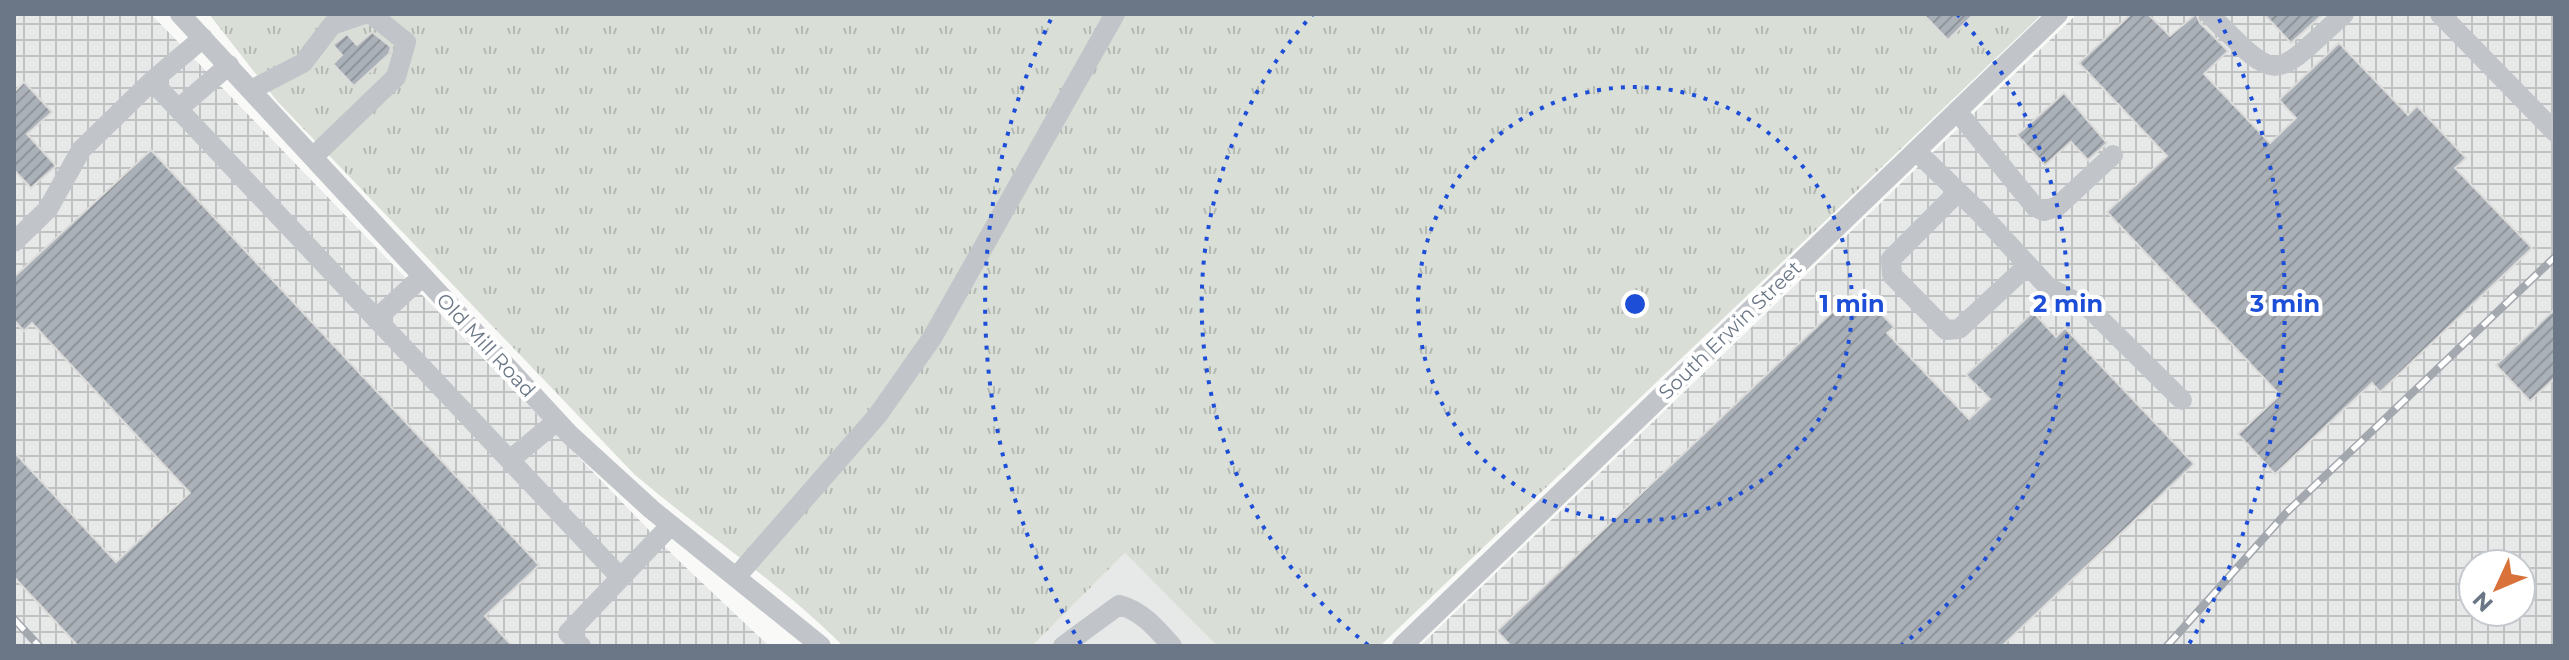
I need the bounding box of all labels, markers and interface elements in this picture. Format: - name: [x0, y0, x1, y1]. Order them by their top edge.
- street label: South Erwin Street: [1654, 256, 1806, 404]
- street label: Old Mill Road: [432, 288, 540, 402]
- text: 1 min: [1819, 289, 1885, 318]
- text: 2 min: [2033, 289, 2103, 318]
- text: 3 min: [2249, 289, 2320, 318]
- centre of rings: [1621, 290, 1649, 318]
- north arrow: [2457, 548, 2537, 628]
- text: N: [2467, 586, 2499, 617]

